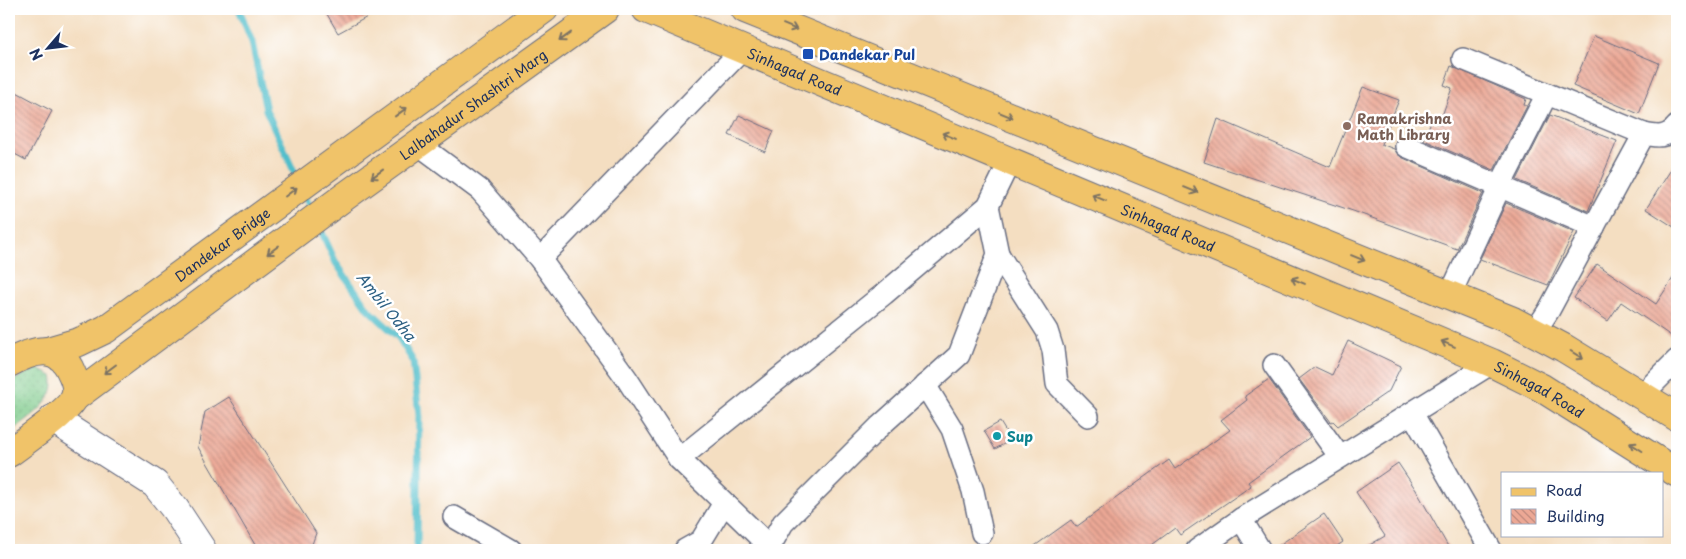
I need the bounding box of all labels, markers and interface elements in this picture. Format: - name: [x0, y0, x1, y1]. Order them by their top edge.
- north arrow: [22, 22, 72, 72]
- one-way arrow: [782, 23, 797, 32]
- one-way arrow: [558, 32, 572, 42]
- street label: Sinhagad Road: [744, 42, 845, 100]
- street label: Lalbahadur Shashtri Marg: [395, 44, 551, 165]
- place label: Dandekar Pul: [819, 44, 915, 65]
- text: N: [24, 45, 48, 64]
- marker: Dandekar Pul: [801, 47, 815, 61]
- one-way arrow: [394, 107, 408, 117]
- place label: Ramakrishna Math Library: [1357, 108, 1452, 145]
- one-way arrow: [997, 111, 1013, 120]
- marker: Ramakrishna Math Library: [1341, 120, 1353, 132]
- one-way arrow: [942, 130, 957, 140]
- one-way arrow: [370, 169, 384, 179]
- one-way arrow: [1183, 186, 1198, 196]
- one-way arrow: [284, 187, 297, 198]
- one-way arrow: [1092, 193, 1107, 203]
- street label: Sinhagad Road: [1118, 198, 1219, 257]
- street label: Dandekar Bridge: [170, 202, 274, 286]
- one-way arrow: [266, 245, 280, 255]
- one-way arrow: [1350, 253, 1365, 263]
- water label: Ambil Odha: [352, 266, 423, 346]
- one-way arrow: [1291, 276, 1306, 285]
- one-way arrow: [1440, 338, 1455, 347]
- one-way arrow: [1569, 351, 1583, 361]
- street label: Sinhagad Road: [1490, 355, 1589, 423]
- one-way arrow: [104, 364, 117, 375]
- place label: Sup: [1007, 426, 1033, 447]
- marker: Sup: [991, 430, 1003, 442]
- one-way arrow: [1629, 442, 1643, 452]
- legend: [1501, 472, 1664, 536]
- text: Road: [1546, 478, 1582, 501]
- text: Building: [1546, 504, 1605, 527]

